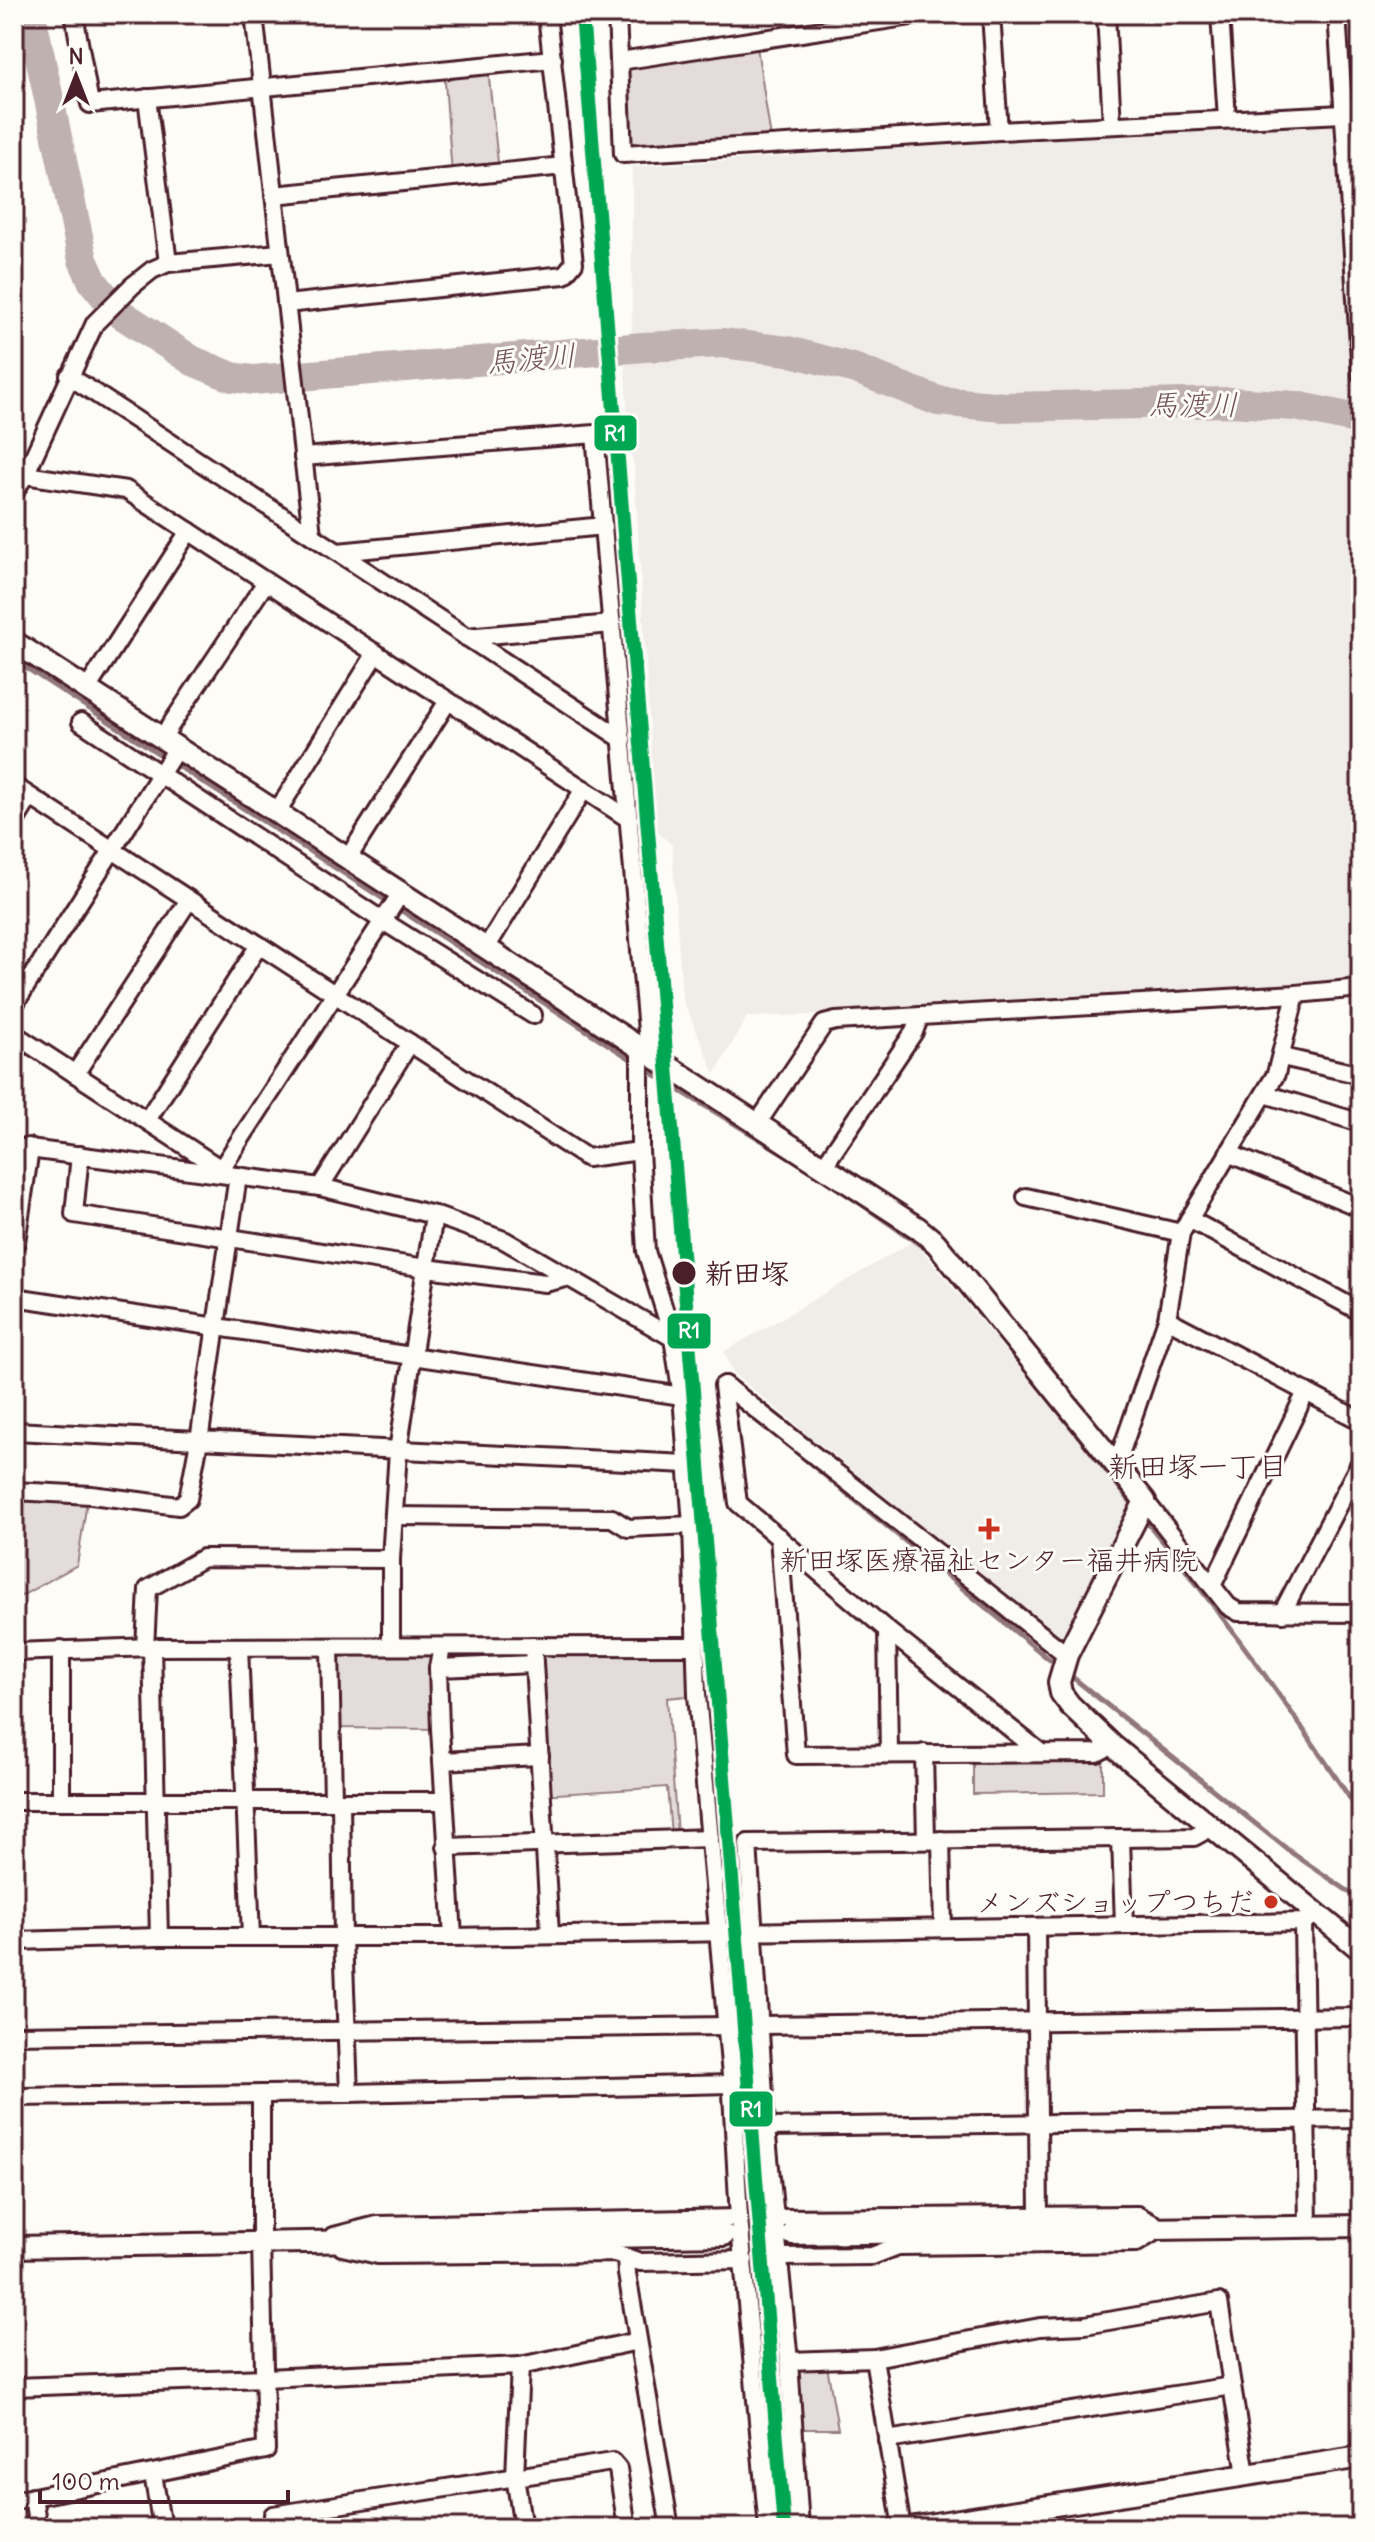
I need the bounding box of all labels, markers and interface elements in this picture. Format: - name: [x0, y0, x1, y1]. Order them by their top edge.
- north arrow: [36, 36, 116, 116]
- text: N: [68, 42, 84, 70]
- water label: 馬渡川: [485, 335, 577, 381]
- water label: 馬渡川: [1148, 385, 1238, 423]
- line badge: R1: [593, 414, 638, 452]
- text: R1: [604, 419, 626, 447]
- place label: 新田塚: [705, 1255, 789, 1291]
- marker: 新田塚: [670, 1259, 698, 1287]
- line badge: R1: [666, 1312, 712, 1350]
- text: R1: [678, 1316, 700, 1344]
- district label: 新田塚一丁目: [1108, 1447, 1288, 1485]
- marker: 新田塚医療福祉センター福井病院: [978, 1518, 1000, 1540]
- place label: 新田塚医療福祉センター福井病院: [780, 1542, 1198, 1578]
- place label: メンズショップつちだ: [976, 1884, 1255, 1920]
- marker: メンズショップつちだ: [1262, 1893, 1280, 1911]
- line badge: R1: [728, 2090, 774, 2128]
- text: R1: [740, 2095, 762, 2123]
- scale bar: [40, 2454, 288, 2504]
- text: 100 m: [52, 2466, 120, 2496]

